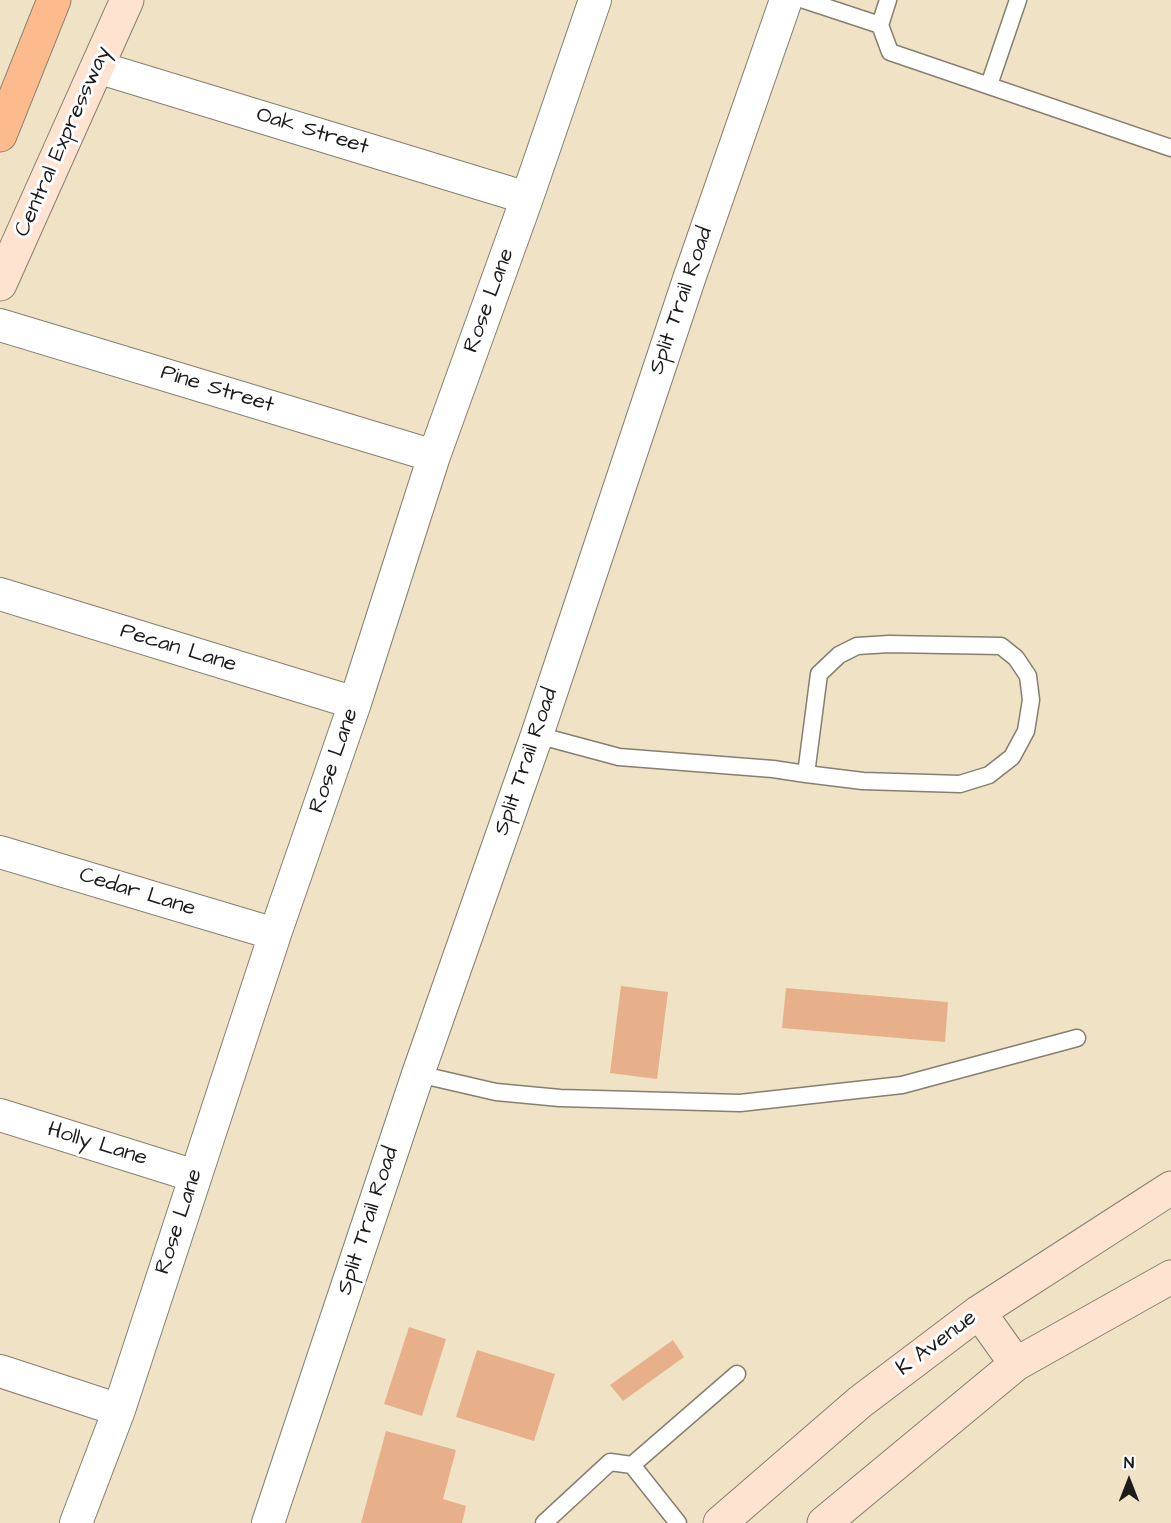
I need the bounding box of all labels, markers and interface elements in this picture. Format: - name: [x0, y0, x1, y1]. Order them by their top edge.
- street label: Central Expressway: [10, 43, 118, 241]
- street label: Oak Street: [253, 102, 371, 162]
- street label: Split Trail Road: [644, 224, 720, 378]
- street label: Rose Lane: [459, 245, 521, 357]
- street label: Pine Street: [157, 360, 277, 420]
- street label: Pecan Lane: [117, 619, 239, 679]
- street label: Split Trail Road: [489, 685, 565, 839]
- street label: Rose Lane: [305, 705, 365, 817]
- street label: Cedar Lane: [76, 863, 198, 923]
- street label: Holly Lane: [44, 1117, 150, 1173]
- street label: Split Trail Road: [333, 1144, 405, 1298]
- street label: Rose Lane: [151, 1166, 209, 1278]
- street label: K Avenue: [892, 1305, 982, 1383]
- north arrow: [1099, 1451, 1159, 1511]
- text: N: [1124, 1452, 1134, 1474]

